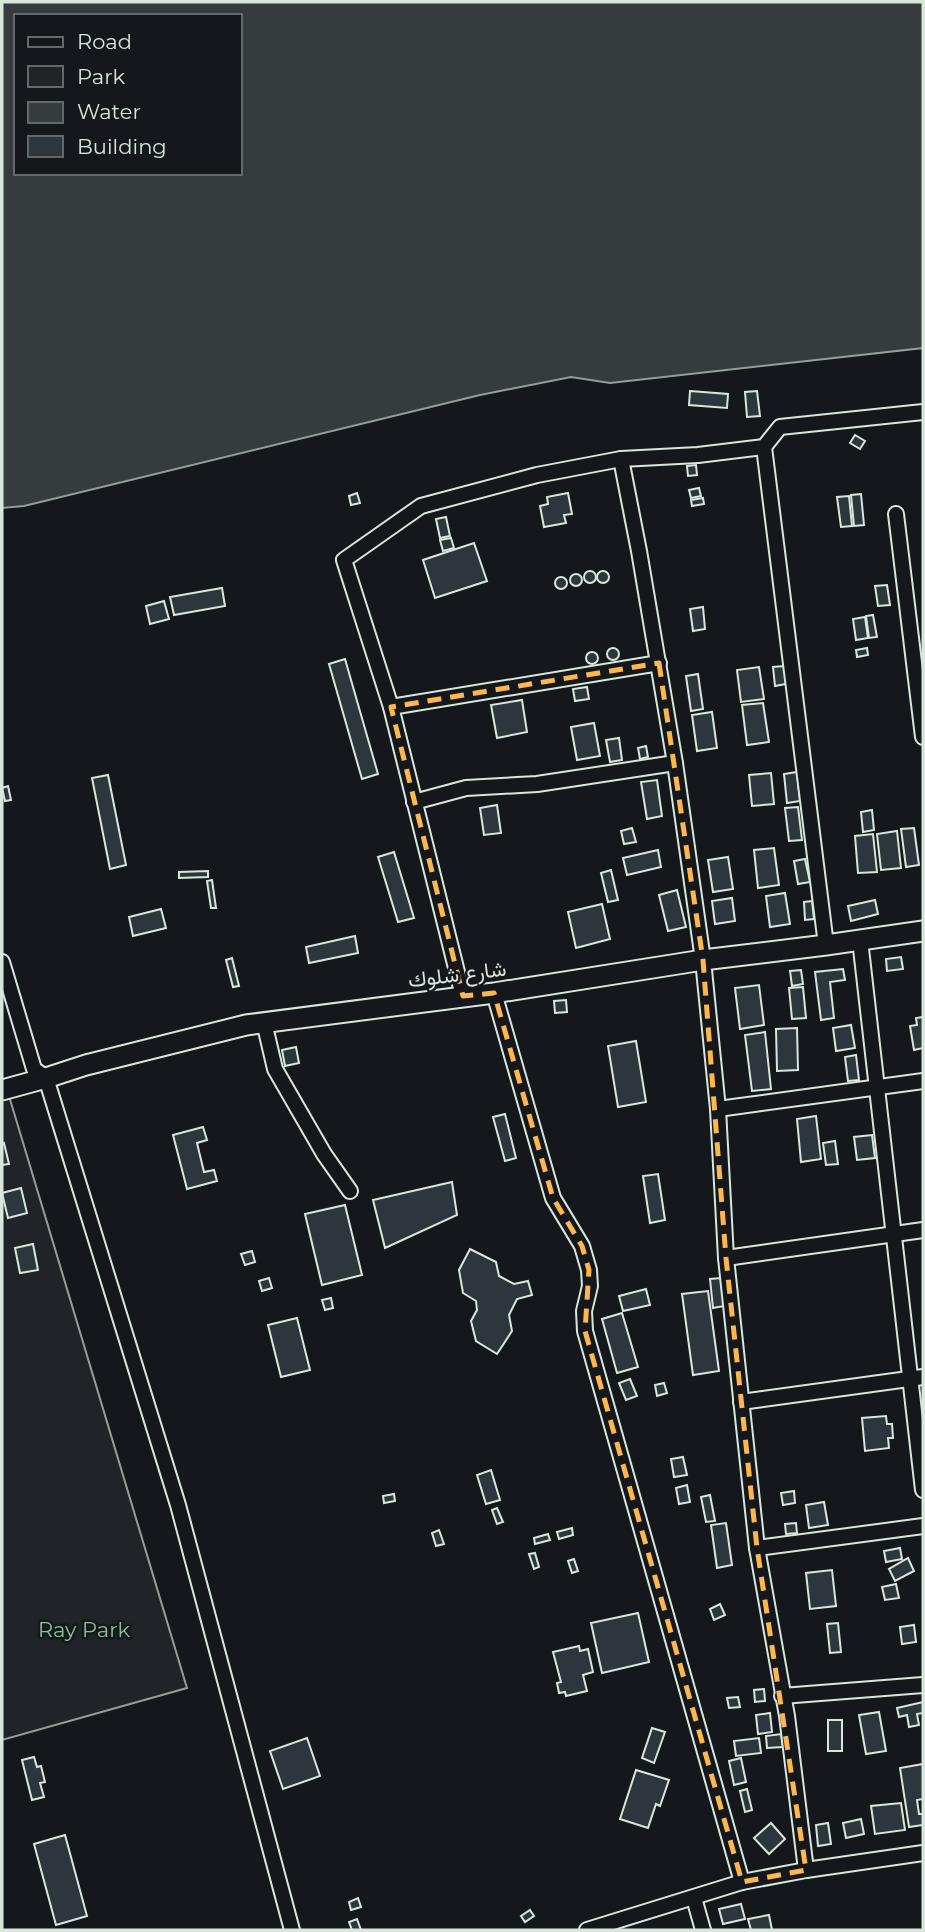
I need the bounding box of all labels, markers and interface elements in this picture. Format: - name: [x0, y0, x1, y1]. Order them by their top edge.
- legend: [14, 14, 242, 175]
- text: Road: [77, 29, 132, 54]
- text: Park: [77, 64, 125, 89]
- text: Water: [77, 99, 141, 124]
- text: Building: [77, 134, 167, 159]
- street label: شارع شلوك: [406, 956, 508, 994]
- park label: Ray Park: [38, 1617, 130, 1642]

